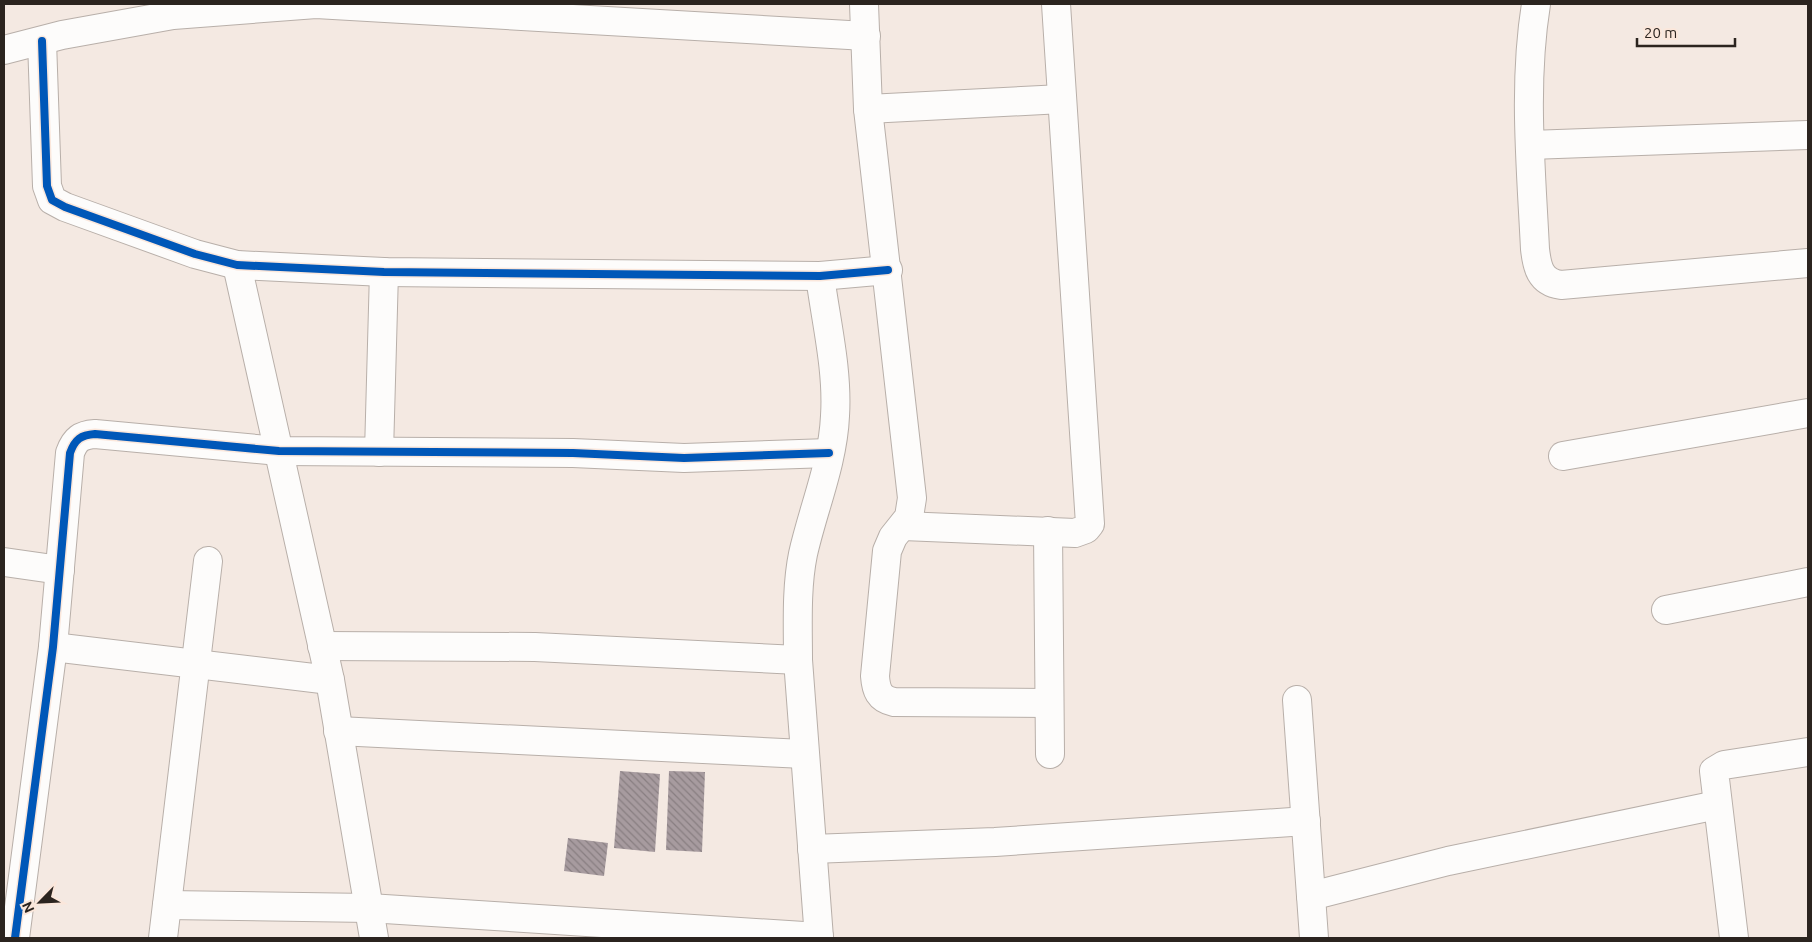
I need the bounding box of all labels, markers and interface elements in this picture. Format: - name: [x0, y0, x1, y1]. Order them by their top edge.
- scale bar: [1637, 15, 1734, 47]
- text: 20 m: [1644, 24, 1677, 41]
- north arrow: [15, 877, 65, 927]
- text: N: [19, 899, 38, 915]

